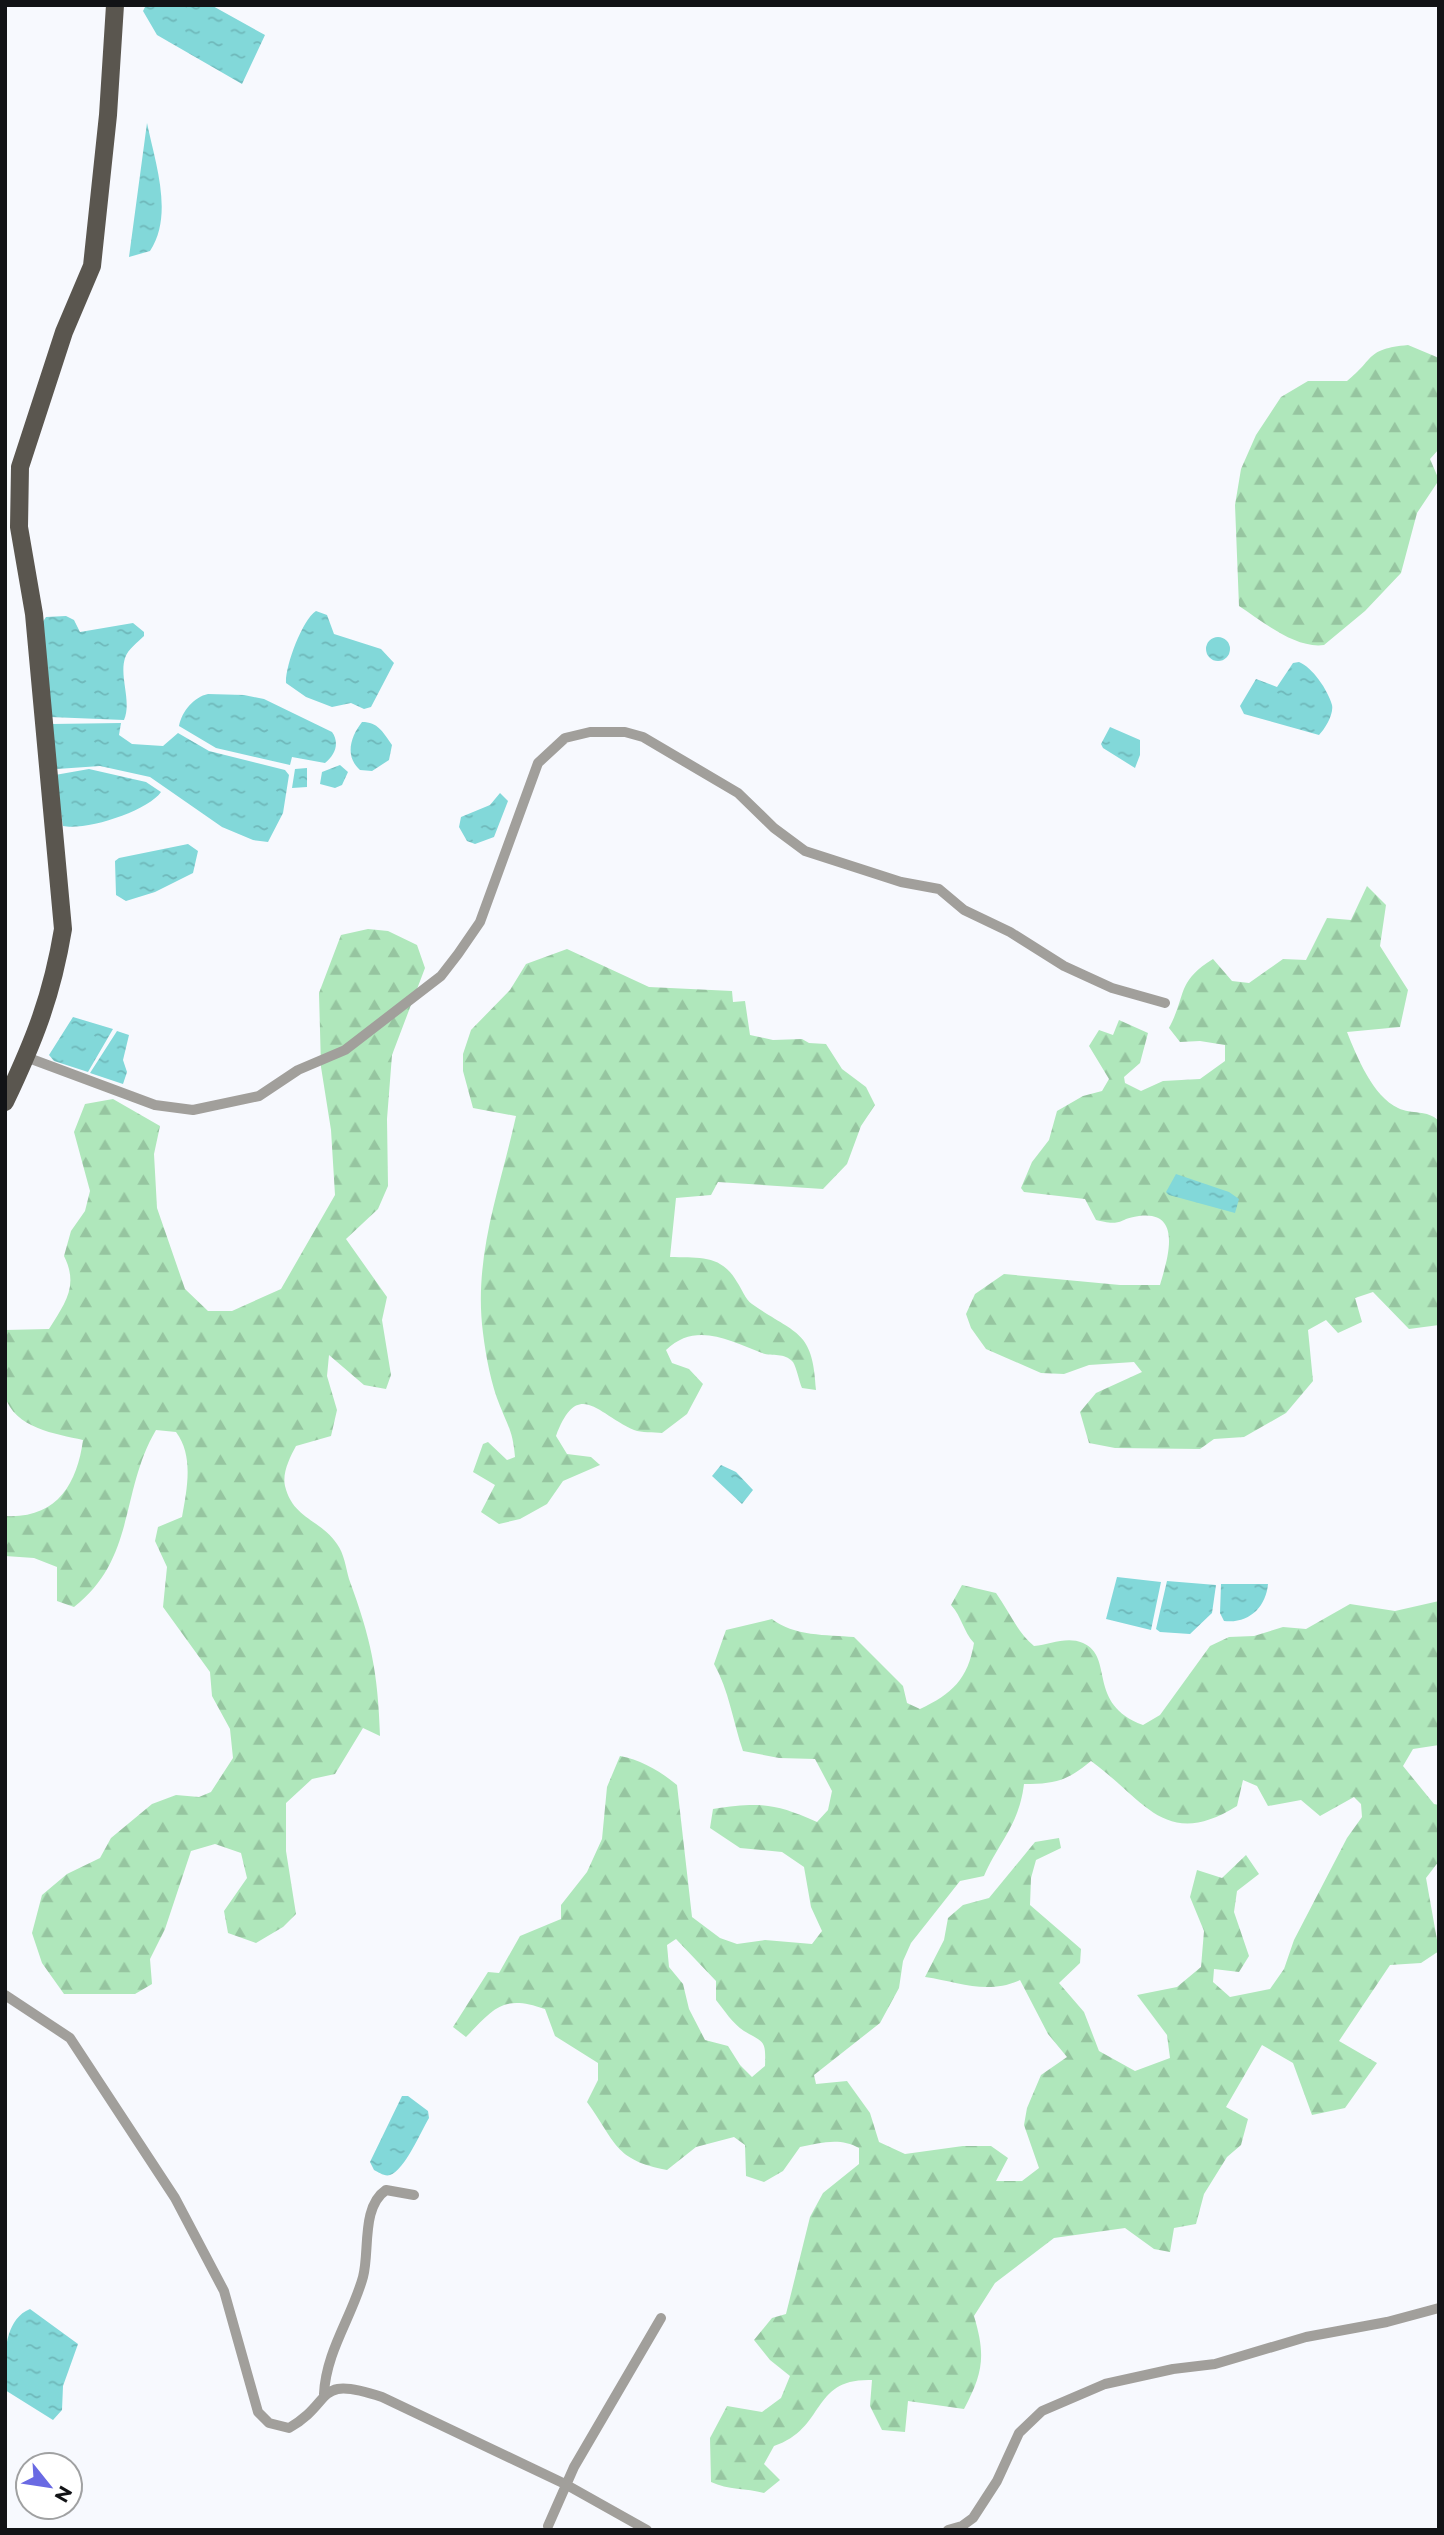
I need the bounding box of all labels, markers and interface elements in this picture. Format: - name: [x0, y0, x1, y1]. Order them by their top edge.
- north arrow: [14, 2451, 84, 2521]
- text: N: [49, 2482, 77, 2507]

